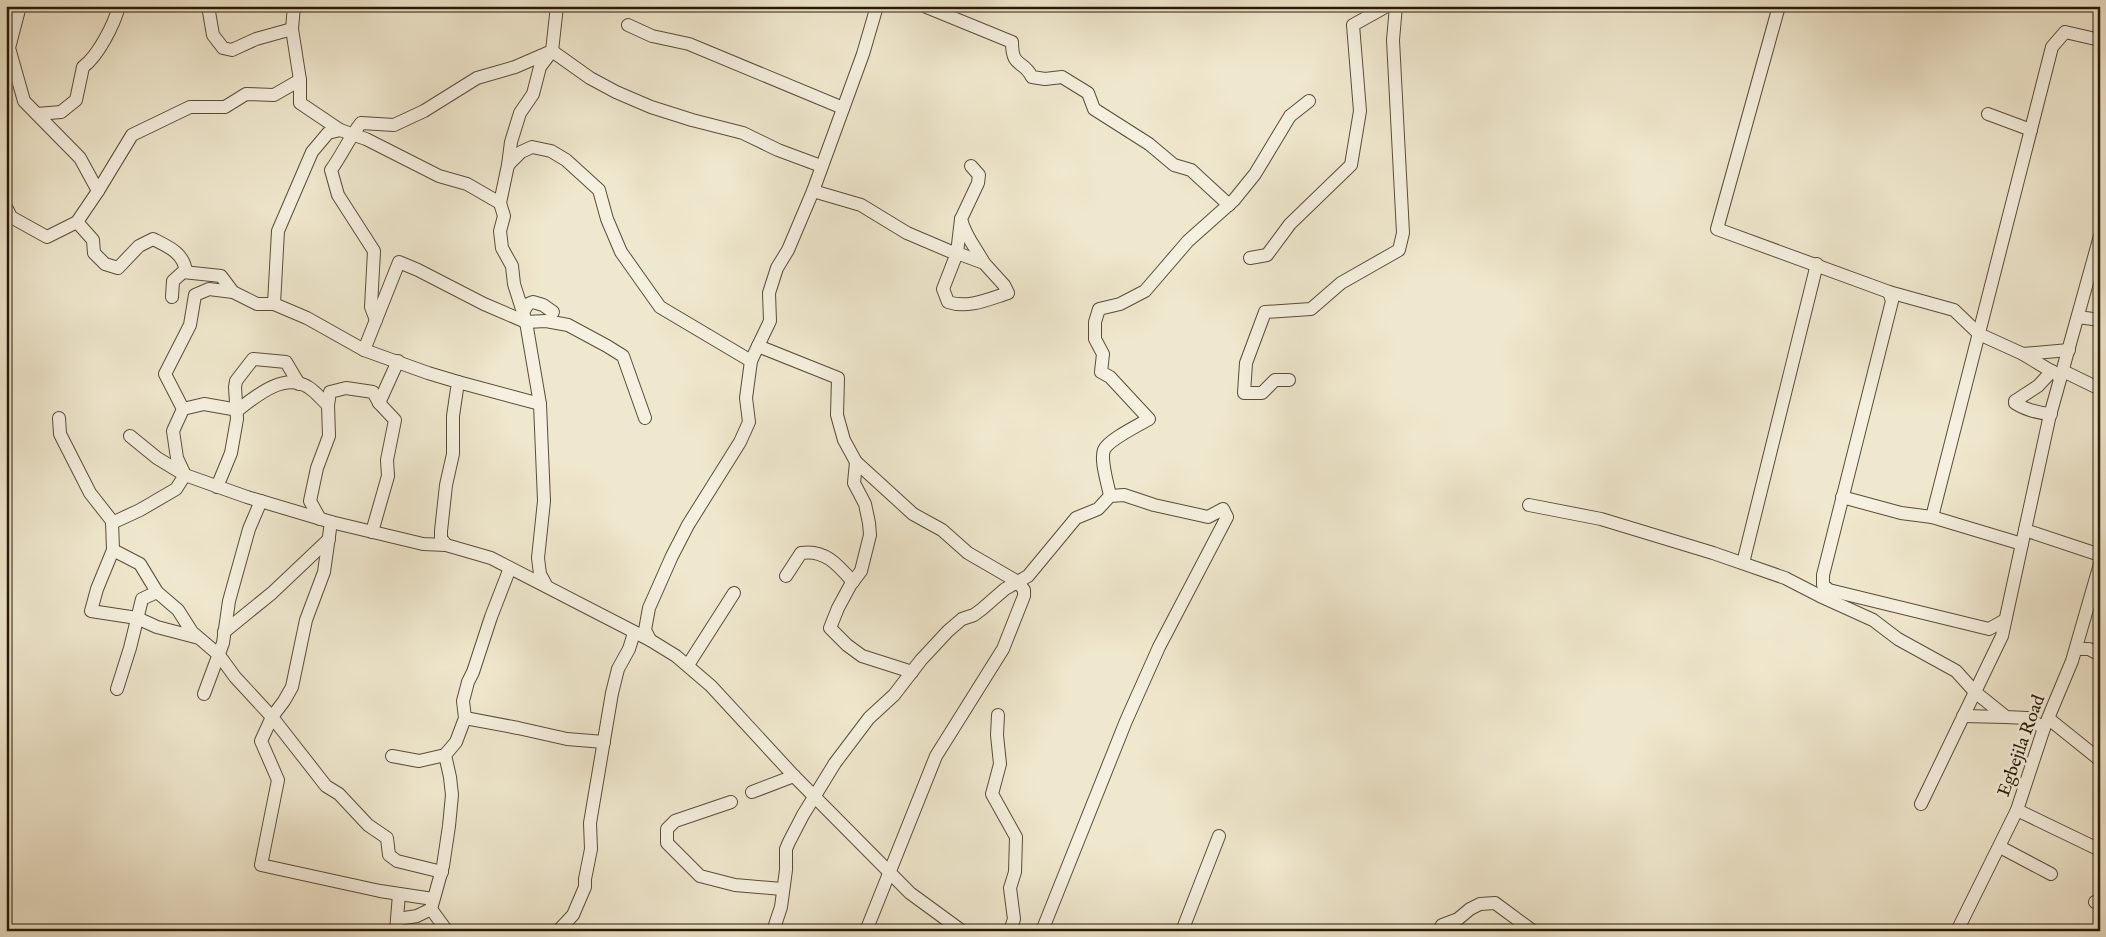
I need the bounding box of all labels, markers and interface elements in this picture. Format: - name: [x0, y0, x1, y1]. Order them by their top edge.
- street label: Egbejila Road: [1993, 692, 2051, 800]

